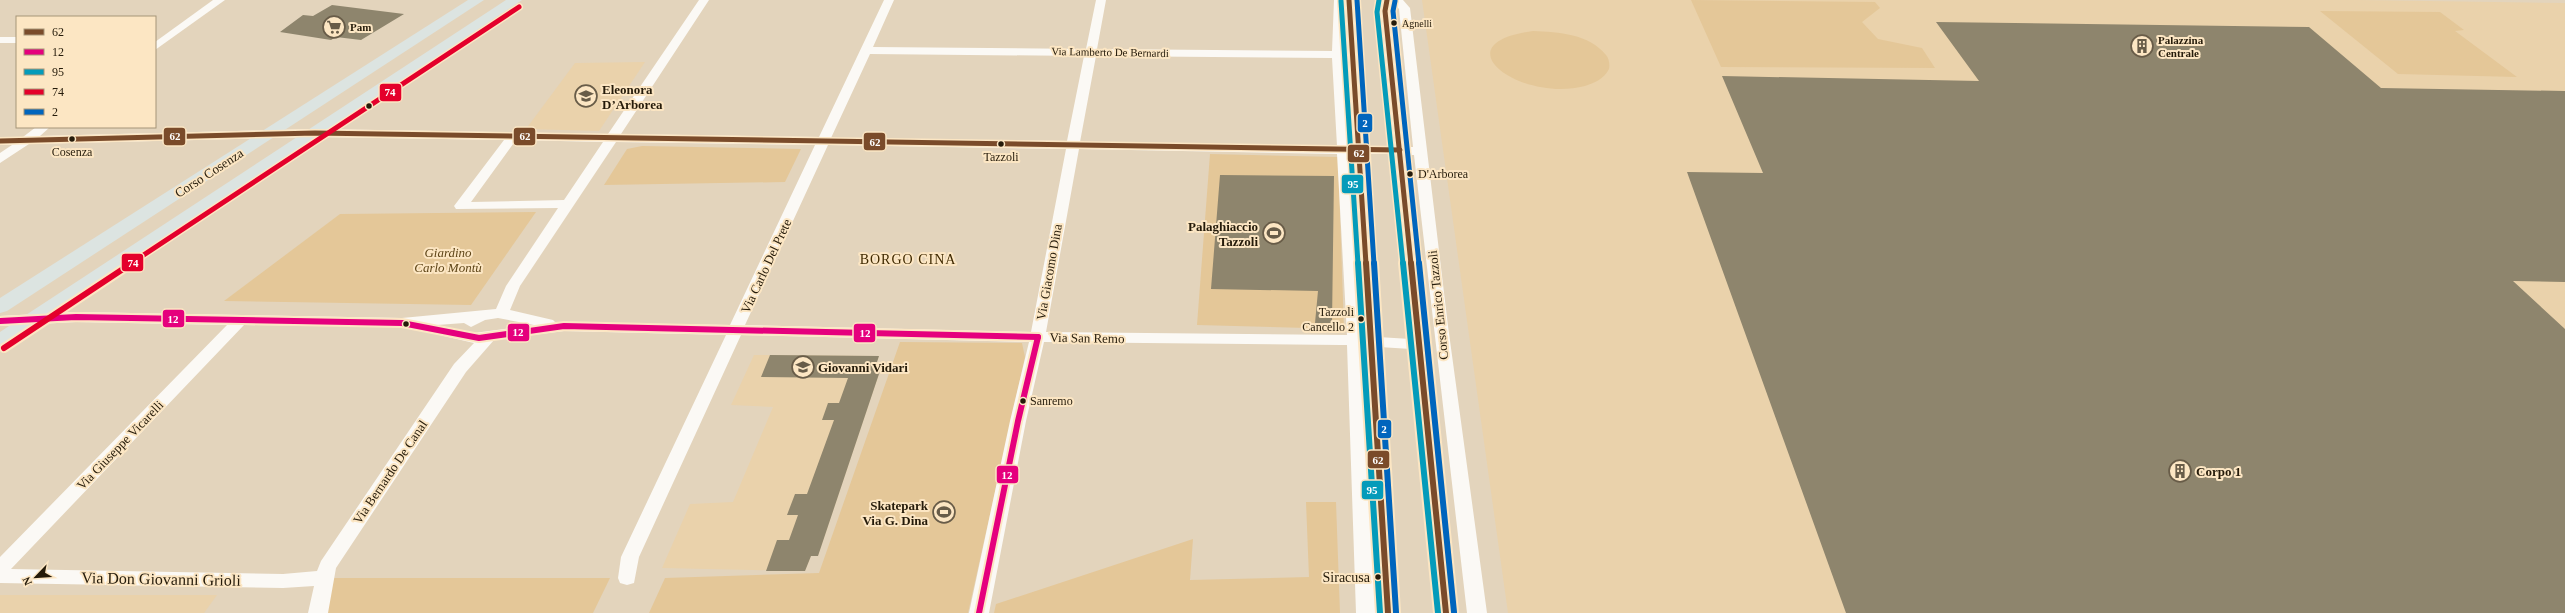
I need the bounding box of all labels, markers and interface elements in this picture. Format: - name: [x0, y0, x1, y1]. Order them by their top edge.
- supermarket icon: Pam: [321, 14, 347, 40]
- legend: [16, 16, 156, 128]
- marker: Agnelli: [1389, 18, 1399, 28]
- place label: Agnelli: [1402, 18, 1432, 29]
- place label: Pam: [350, 21, 371, 33]
- text: 62: [52, 25, 64, 39]
- building icon: Palazzina Centrale: [2129, 33, 2155, 59]
- place label: Palazzina Centrale: [2158, 34, 2204, 59]
- text: 12: [52, 45, 64, 59]
- street label: Via Lamberto De Bernardi: [1051, 45, 1169, 59]
- text: 95: [52, 65, 64, 79]
- place label: Eleonora D’Arborea: [602, 82, 663, 112]
- line badge: 74: [379, 83, 402, 102]
- school or university icon: Eleonora D’Arborea: [573, 83, 599, 109]
- text: 74: [52, 85, 64, 99]
- text: 74: [385, 86, 396, 98]
- unlabelled marker: [364, 101, 374, 111]
- text: 2: [52, 105, 58, 119]
- line badge: 2: [1357, 113, 1373, 133]
- text: 2: [1362, 117, 1368, 129]
- line badge: 62: [163, 127, 186, 146]
- line badge: 62: [513, 127, 536, 146]
- text: 62: [170, 130, 181, 142]
- text: 62: [520, 130, 531, 142]
- line badge: 62: [863, 132, 886, 151]
- marker: Cosenza: [67, 134, 77, 144]
- text: 62: [870, 136, 881, 148]
- marker: Tazzoli: [996, 139, 1006, 149]
- line badge: 62: [1347, 144, 1370, 163]
- place label: Cosenza: [52, 145, 93, 159]
- street label: Corso Cosenza: [172, 145, 246, 201]
- text: 62: [1354, 147, 1365, 159]
- place label: Tazzoli: [983, 150, 1019, 164]
- place label: D'Arborea: [1418, 167, 1469, 181]
- marker: D'Arborea: [1405, 169, 1415, 179]
- line badge: 95: [1341, 174, 1364, 194]
- text: 95: [1348, 178, 1359, 190]
- street label: Via Carlo Del Prete: [738, 216, 794, 315]
- place label: Palaghiaccio Tazzoli: [1188, 219, 1258, 249]
- sports icon: Palaghiaccio Tazzoli: [1261, 220, 1287, 246]
- street label: Via Giacomo Dina: [1033, 223, 1065, 321]
- park label: Giardino Carlo Montù: [414, 245, 482, 275]
- street label: Corso Enrico Tazzoli: [1425, 249, 1451, 361]
- district label: BORGO CINA: [860, 252, 956, 267]
- line badge: 74: [121, 253, 144, 272]
- text: 74: [128, 257, 139, 269]
- place label: Tazzoli Cancello 2: [1302, 305, 1355, 334]
- line badge: 12: [162, 309, 185, 328]
- text: 12: [168, 313, 179, 325]
- marker: Tazzoli Cancello 2: [1356, 314, 1366, 324]
- unlabelled marker: [401, 319, 411, 329]
- line badge: 12: [507, 323, 530, 342]
- line badge: 12: [853, 323, 876, 343]
- text: 12: [513, 326, 524, 338]
- text: 12: [860, 327, 871, 339]
- street label: Via San Remo: [1049, 330, 1125, 346]
- school or university icon: Giovanni Vidari: [790, 354, 816, 380]
- place label: Giovanni Vidari: [818, 360, 908, 375]
- place label: Sanremo: [1030, 394, 1073, 408]
- marker: Sanremo: [1018, 396, 1028, 406]
- street label: Via Giuseppe Vicarelli: [74, 397, 167, 493]
- street label: Via Bernardo De Canal: [350, 417, 430, 527]
- line badge: 2: [1377, 419, 1392, 439]
- text: 2: [1381, 423, 1387, 435]
- line badge: 62: [1367, 450, 1390, 469]
- text: 62: [1373, 454, 1384, 466]
- building icon: Corpo 1: [2167, 458, 2193, 484]
- place label: Corpo 1: [2196, 464, 2241, 479]
- line badge: 12: [996, 465, 1019, 484]
- text: 12: [1002, 469, 1013, 481]
- line badge: 95: [1361, 480, 1384, 500]
- text: 95: [1367, 484, 1378, 496]
- place label: Skatepark Via G. Dina: [862, 498, 929, 528]
- sports icon: Skatepark Via G. Dina: [931, 499, 957, 525]
- north arrow: [16, 557, 56, 597]
- street label: Via Don Giovanni Grioli: [81, 569, 241, 589]
- place label: Siracusa: [1323, 570, 1371, 585]
- marker: Siracusa: [1373, 572, 1383, 582]
- text: N: [20, 575, 34, 587]

